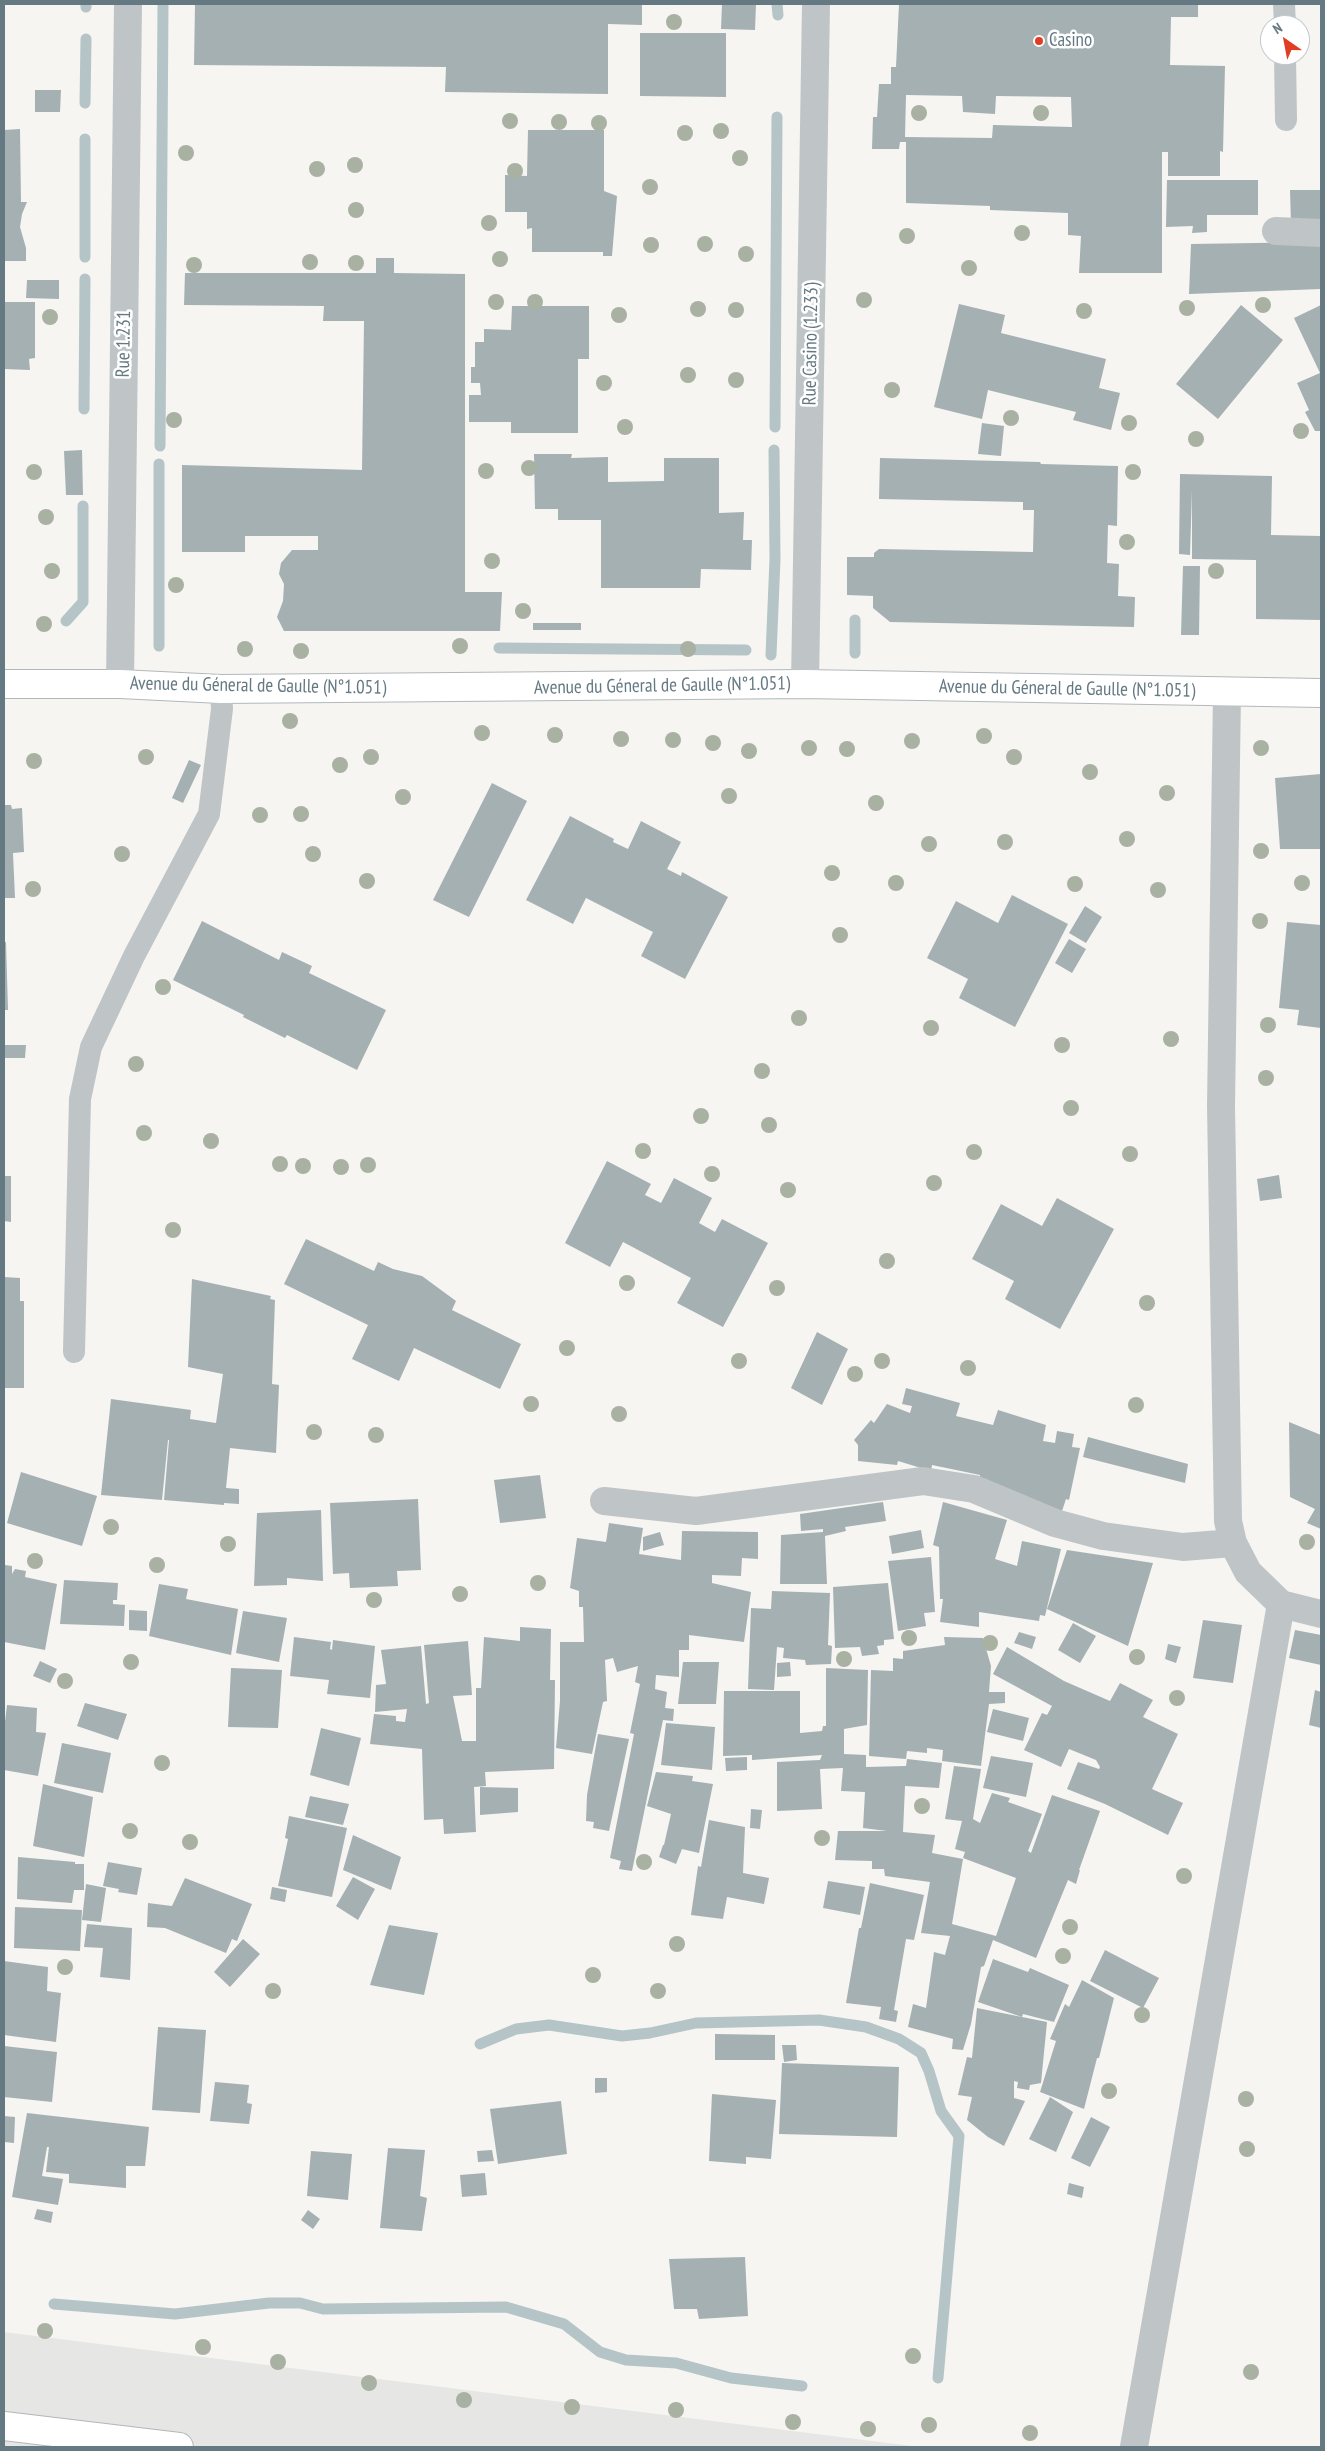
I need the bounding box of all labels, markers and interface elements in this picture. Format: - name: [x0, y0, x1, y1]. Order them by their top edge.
- north arrow: [1260, 15, 1310, 65]
- text: N: [1269, 19, 1285, 38]
- place label: Casino: [1049, 30, 1092, 52]
- marker: Casino: [1033, 35, 1045, 47]
- street label: Rue Casino (1.233): [799, 282, 823, 406]
- street label: Rue 1.231: [112, 310, 136, 378]
- street label: Avenue du Géneral de Gaulle (N°1.051): [130, 672, 386, 700]
- street label: Avenue du Géneral de Gaulle (N°1.051): [534, 672, 790, 700]
- street label: Avenue du Géneral de Gaulle (N°1.051): [939, 675, 1195, 703]

